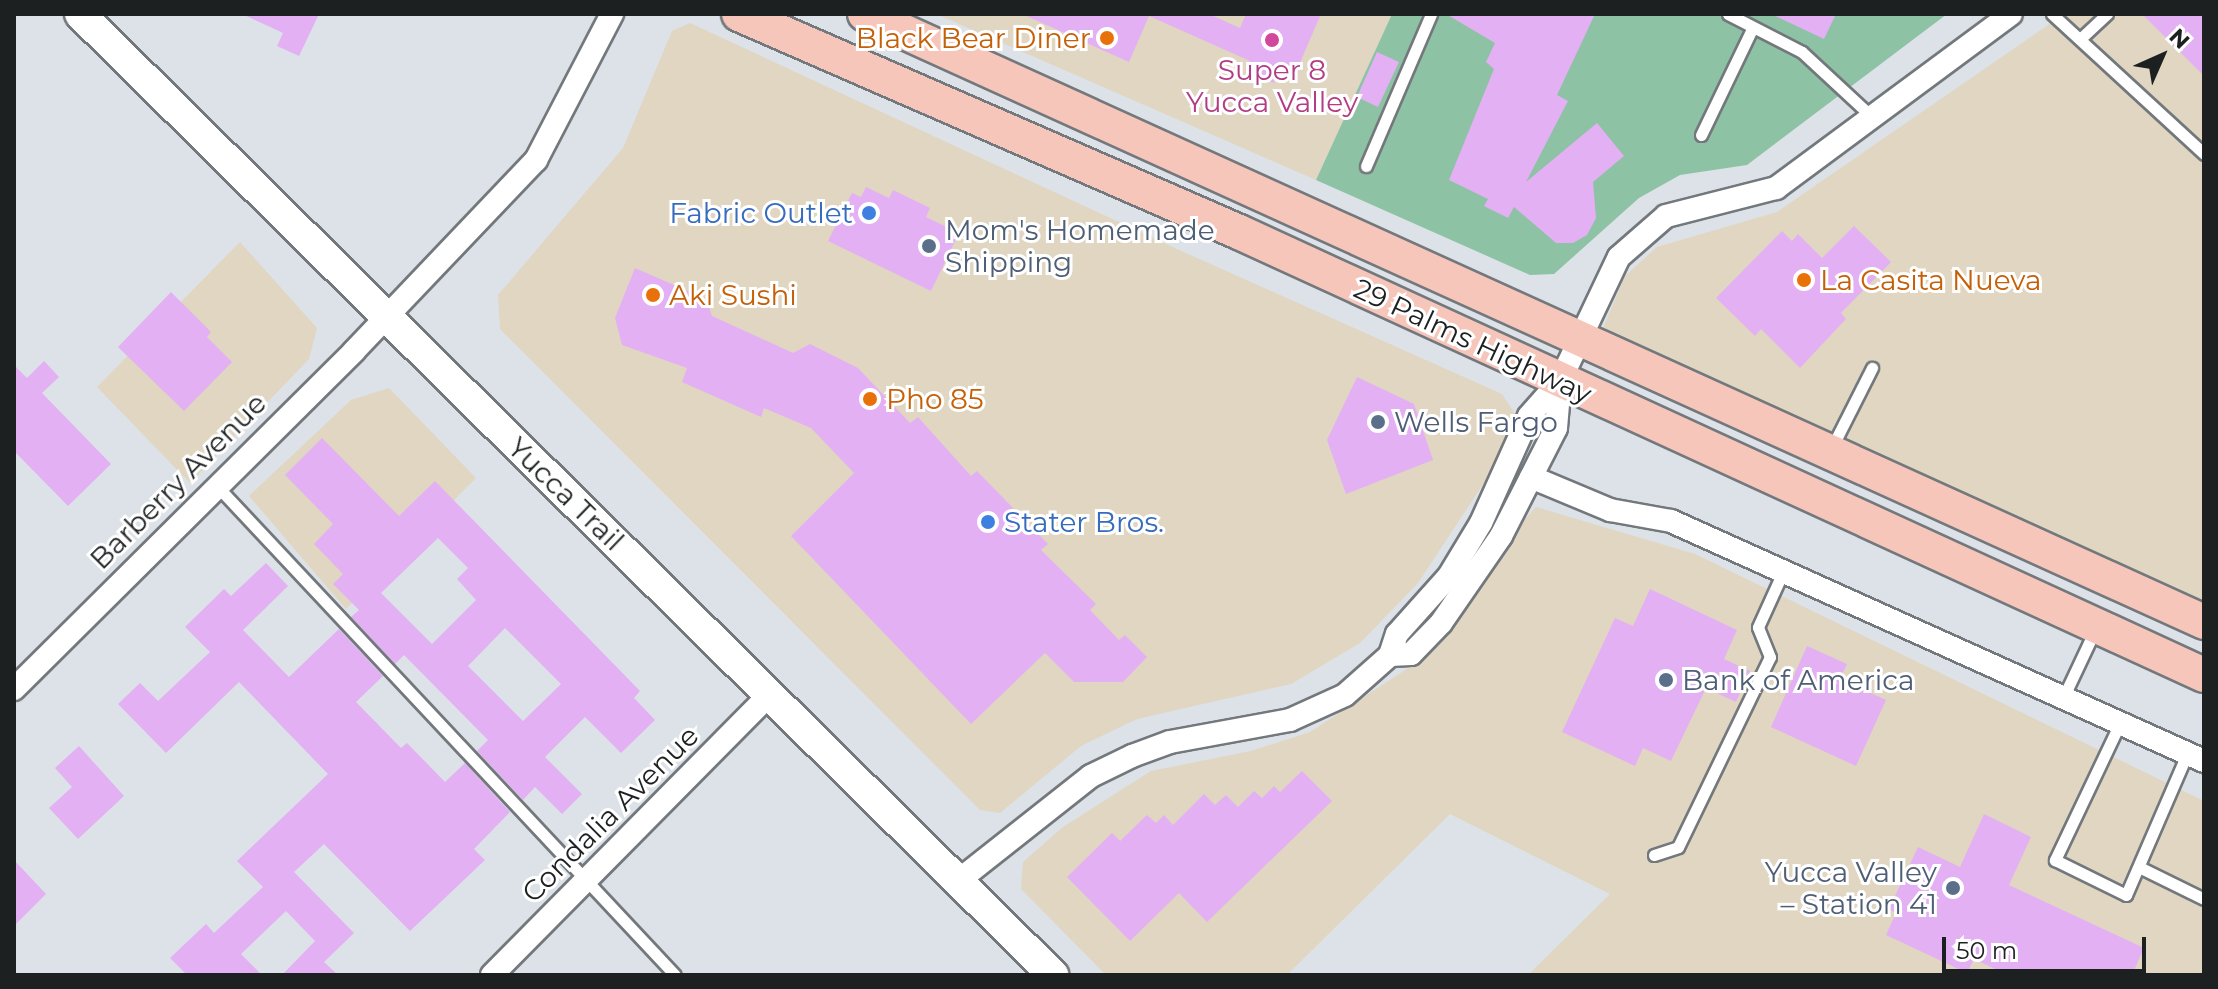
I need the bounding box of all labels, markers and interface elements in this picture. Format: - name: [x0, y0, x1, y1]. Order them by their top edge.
- north arrow: [2122, 16, 2202, 96]
- place label: Black Bear Diner: [856, 21, 1091, 55]
- text: N: [2163, 23, 2195, 55]
- marker: Black Bear Diner: [1098, 29, 1116, 47]
- marker: Super 8 Yucca Valley: [1263, 31, 1281, 49]
- place label: Super 8 Yucca Valley: [1186, 53, 1358, 119]
- place label: Fabric Outlet: [669, 196, 853, 230]
- marker: Fabric Outlet: [860, 204, 878, 222]
- place label: Mom's Homemade Shipping: [945, 213, 1215, 279]
- marker: Mom's Homemade Shipping: [920, 237, 938, 255]
- place label: La Casita Nueva: [1820, 263, 2041, 297]
- street label: 29 Palms Highway: [1349, 271, 1597, 411]
- marker: La Casita Nueva: [1795, 271, 1813, 289]
- place label: Aki Sushi: [669, 278, 797, 312]
- marker: Aki Sushi: [644, 286, 662, 304]
- place label: Pho 85: [886, 382, 984, 416]
- street label: Barberry Avenue: [83, 386, 273, 576]
- marker: Pho 85: [861, 390, 879, 408]
- place label: Wells Fargo: [1394, 405, 1558, 439]
- marker: Wells Fargo: [1369, 413, 1387, 431]
- street label: Yucca Trail: [501, 430, 631, 558]
- place label: Stater Bros.: [1004, 505, 1164, 539]
- marker: Stater Bros.: [979, 513, 997, 531]
- place label: Bank of America: [1682, 663, 1915, 697]
- marker: Bank of America: [1657, 671, 1675, 689]
- street label: Condalia Avenue: [515, 719, 705, 909]
- place label: Yucca Valley – Station 41: [1765, 855, 1937, 921]
- marker: Yucca Valley – Station 41: [1944, 879, 1962, 897]
- scale bar: [1946, 921, 2150, 971]
- text: 50 m: [1956, 936, 2017, 965]

